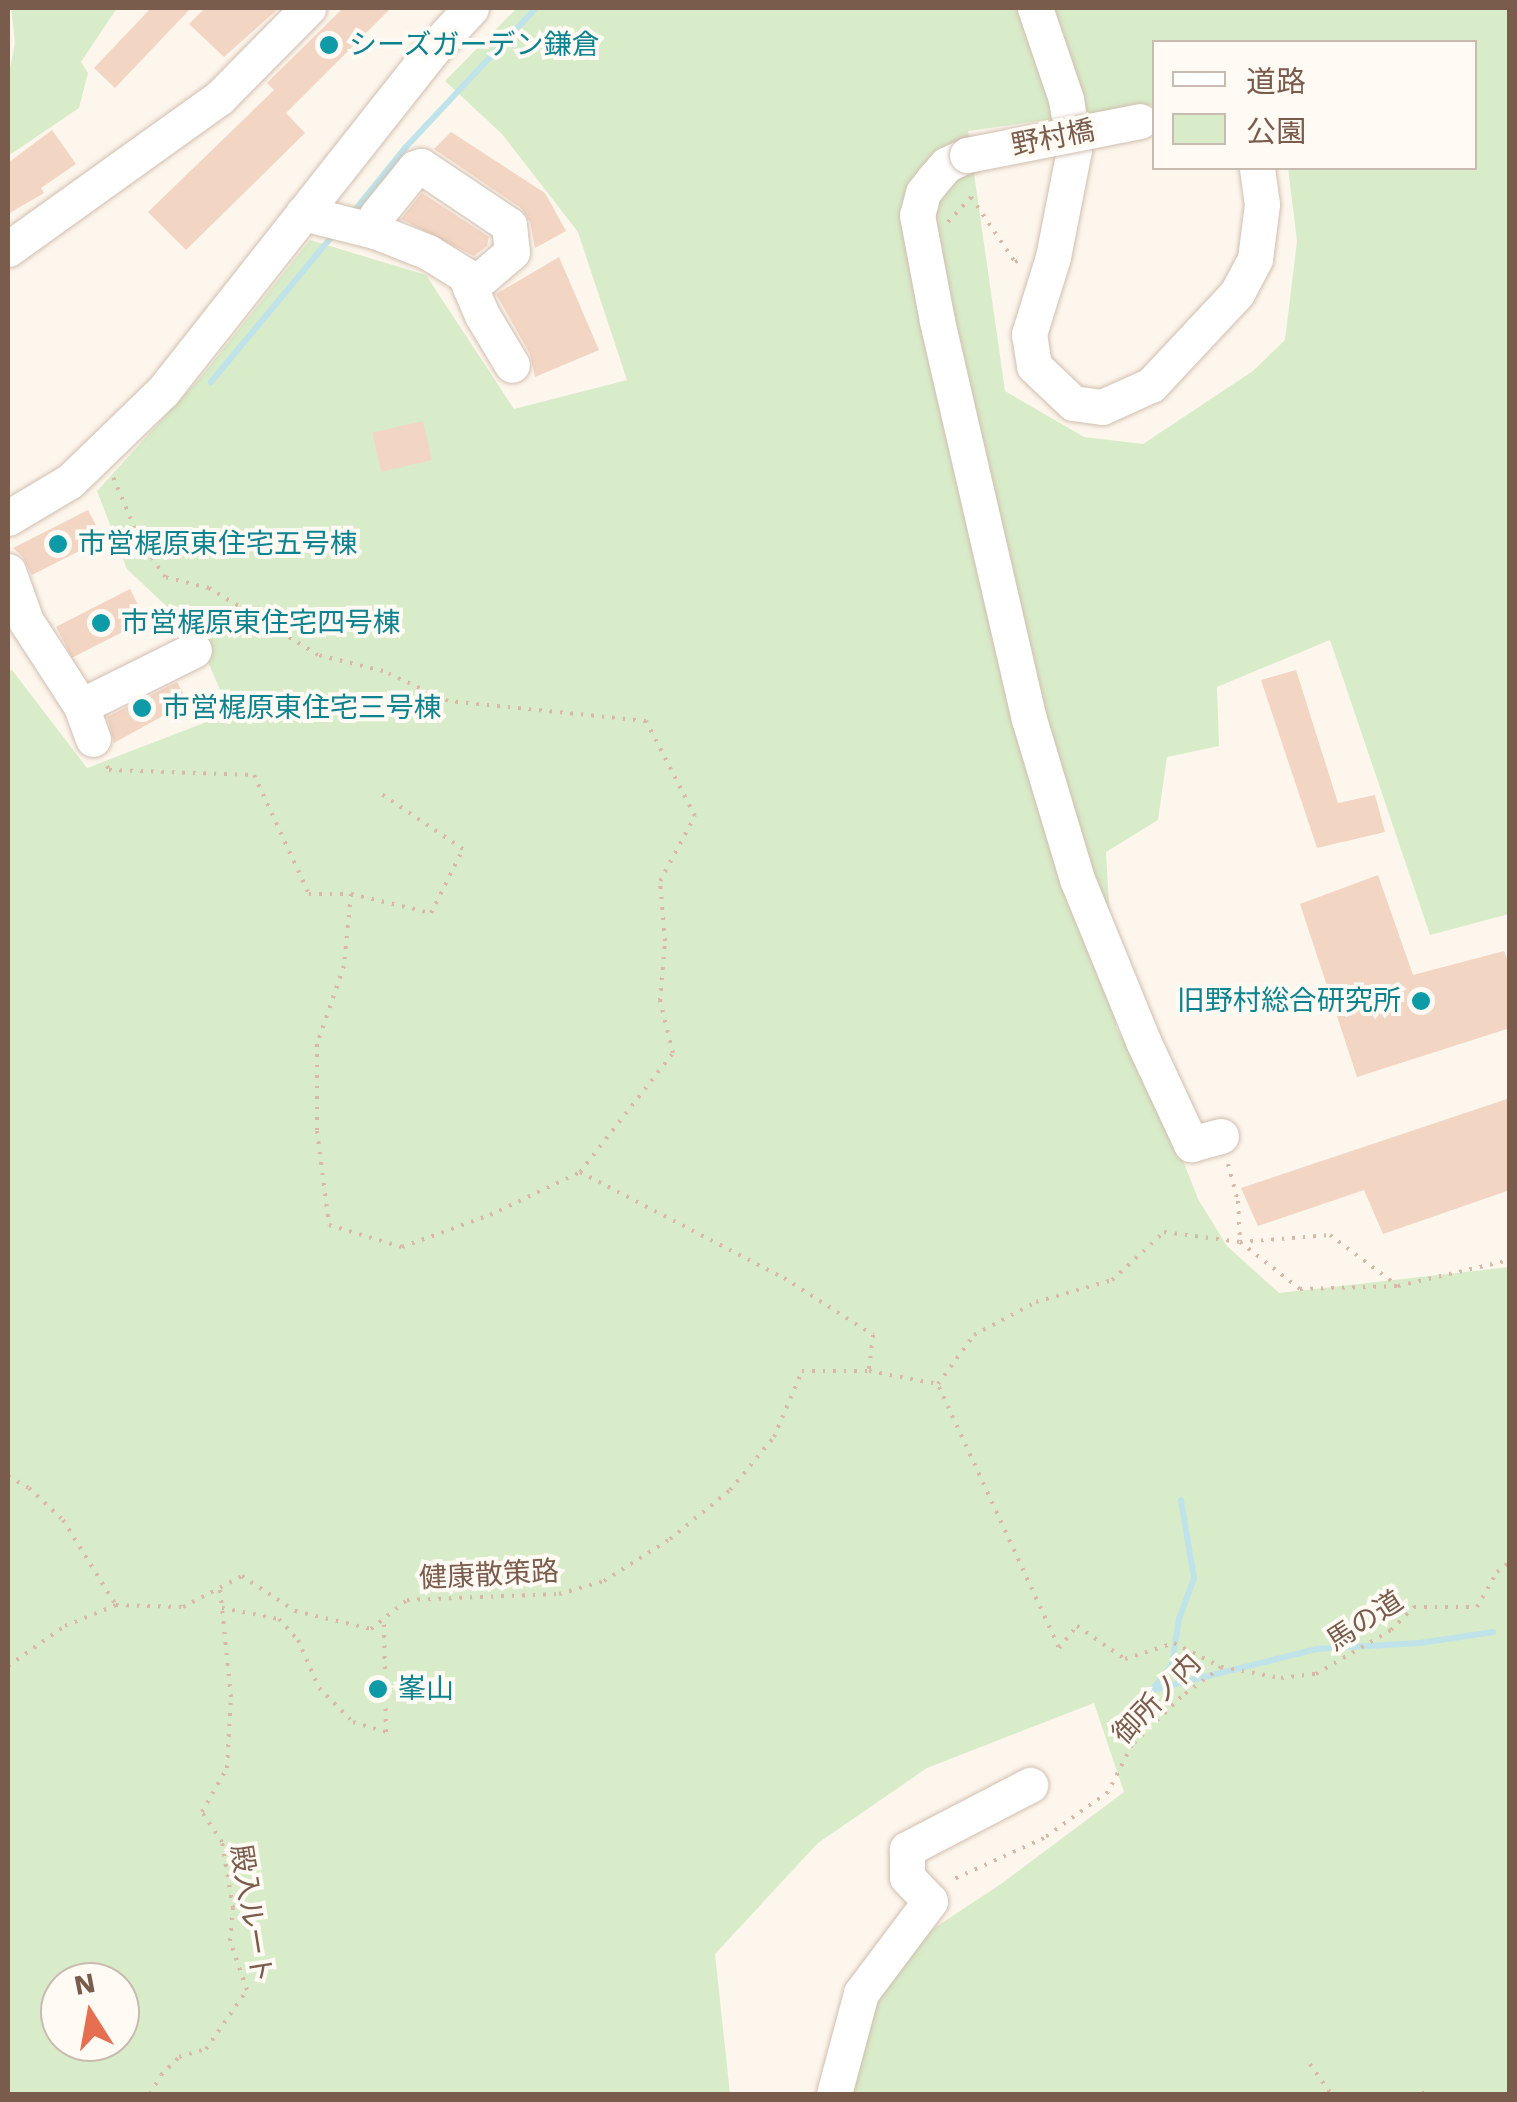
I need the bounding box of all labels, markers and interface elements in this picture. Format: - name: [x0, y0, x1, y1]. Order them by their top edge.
- place label: シーズガーデン鎌倉: [349, 28, 601, 62]
- marker: シーズガーデン鎌倉: [318, 34, 340, 56]
- legend: [1152, 40, 1477, 170]
- text: 道路: [1246, 64, 1306, 99]
- street label: 野村橋: [1009, 113, 1097, 163]
- text: 公園: [1246, 114, 1306, 149]
- place label: 市営梶原東住宅五号棟: [78, 527, 358, 561]
- marker: 市営梶原東住宅五号棟: [47, 533, 69, 555]
- place label: 市営梶原東住宅四号棟: [121, 606, 401, 640]
- marker: 市営梶原東住宅四号棟: [90, 612, 112, 634]
- place label: 市営梶原東住宅三号棟: [162, 691, 442, 725]
- marker: 市営梶原東住宅三号棟: [131, 697, 153, 719]
- place label: 旧野村総合研究所: [1177, 984, 1401, 1018]
- marker: 旧野村総合研究所: [1410, 990, 1432, 1012]
- street label: 健康散策路: [418, 1555, 560, 1595]
- street label: 馬の道: [1321, 1584, 1409, 1658]
- street label: 御所ノ内: [1106, 1647, 1208, 1751]
- place label: 峯山: [398, 1672, 454, 1706]
- marker: 峯山: [367, 1678, 389, 1700]
- street label: 殿入ルート: [223, 1842, 279, 1986]
- north arrow: [40, 1962, 140, 2062]
- text: N: [71, 1966, 98, 2002]

